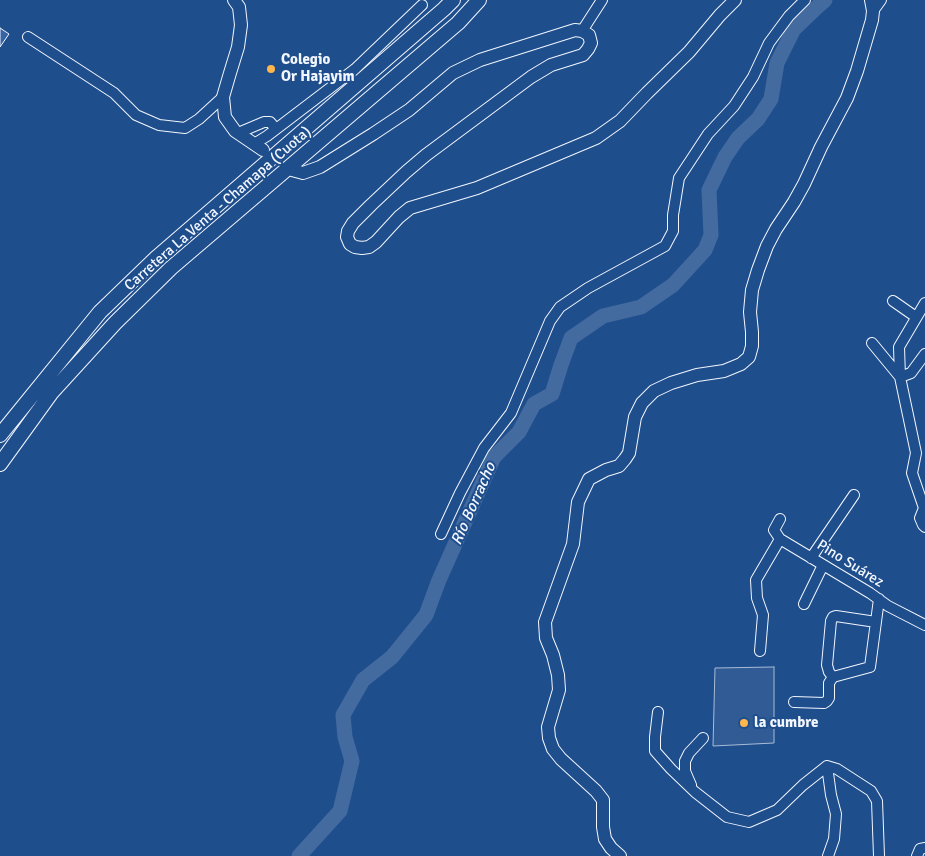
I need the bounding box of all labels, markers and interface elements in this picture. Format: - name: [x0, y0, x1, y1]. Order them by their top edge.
- place label: Colegio Or Hajayim: [281, 51, 355, 86]
- marker: Colegio Or Hajayim: [265, 63, 277, 75]
- street label: Carretera La Venta - Chamapa (Cuota): [121, 123, 315, 295]
- water label: Río Borracho: [447, 460, 501, 548]
- street label: Pino Suárez: [813, 536, 887, 592]
- place label: la cumbre: [754, 714, 818, 732]
- marker: la cumbre: [738, 717, 750, 729]

